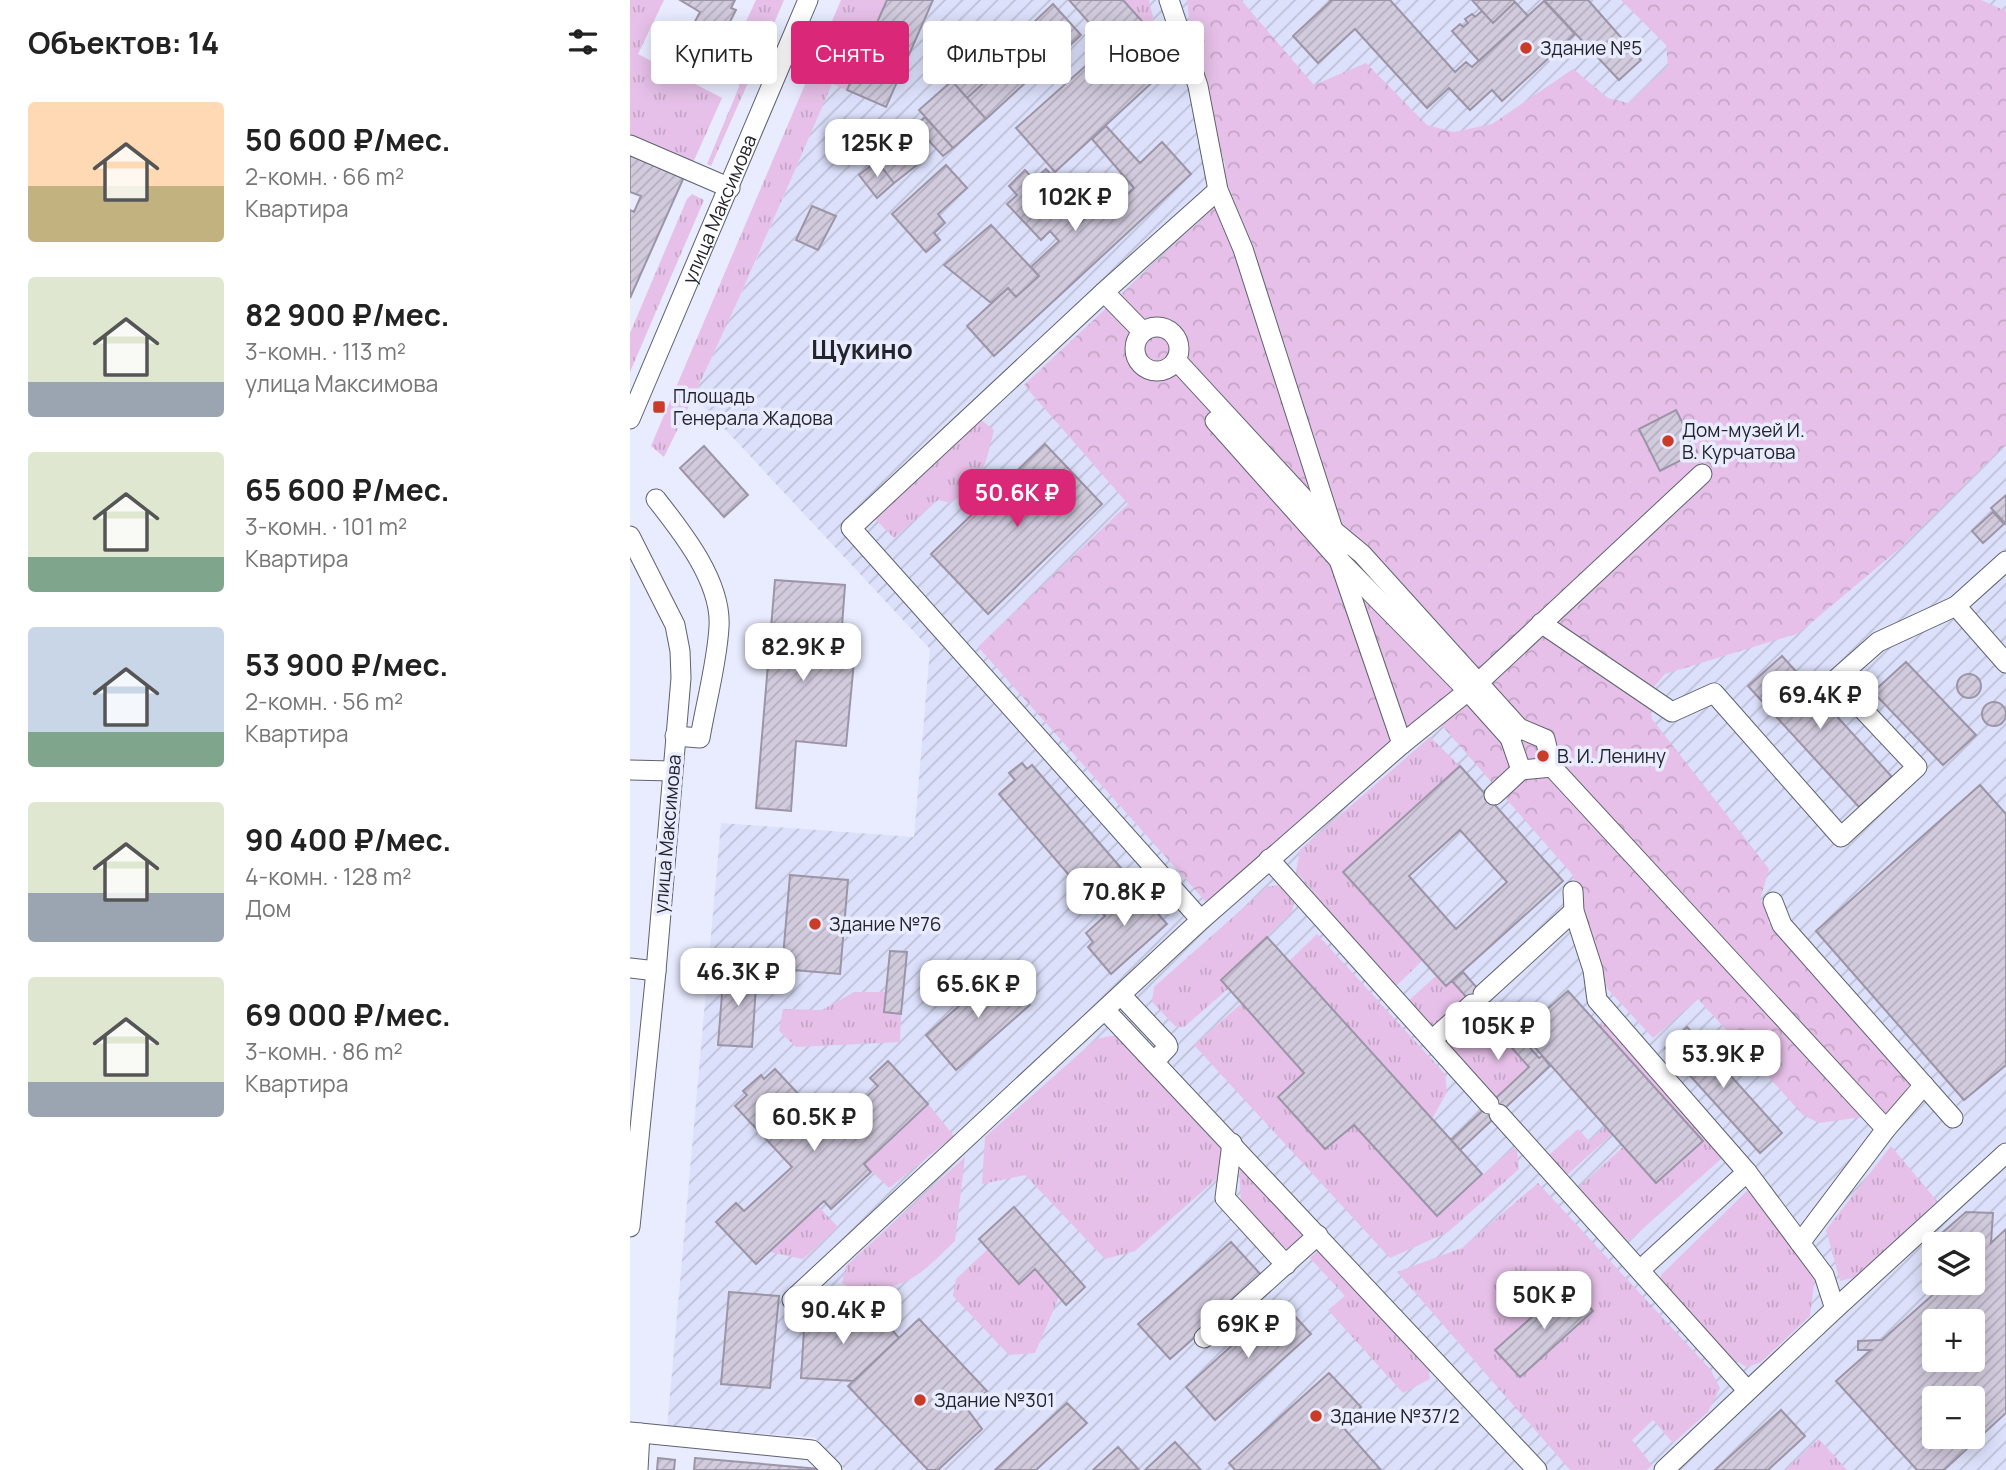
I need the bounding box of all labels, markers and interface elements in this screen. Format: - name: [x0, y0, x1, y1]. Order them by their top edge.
- chip: Купить: [651, 21, 777, 84]
- chip: Снять: [791, 21, 909, 84]
- chip: Фильтры: [923, 21, 1071, 84]
- chip: Новое: [1085, 21, 1204, 84]
- text: Объектов: 14: [28, 22, 219, 63]
- icon: filters: [564, 23, 602, 61]
- place label: Здание №5: [1540, 35, 1642, 61]
- marker: Здание №5: [1518, 40, 1534, 56]
- text: 50 600 ₽/мес.: [245, 119, 451, 160]
- pin: 125K ₽: [820, 120, 934, 179]
- text: 125K ₽: [841, 126, 913, 158]
- icon: home: [84, 130, 168, 214]
- street label: улица Максимова: [676, 131, 762, 288]
- text: 2-комн. · 66 m²: [245, 160, 404, 192]
- pin: 102K ₽: [1018, 174, 1132, 233]
- text: 102K ₽: [1038, 180, 1112, 212]
- text: Квартира: [245, 192, 349, 224]
- text: 82 900 ₽/мес.: [245, 294, 450, 335]
- icon: home: [84, 305, 168, 389]
- district label: Щукино: [811, 331, 913, 367]
- text: 3-комн. · 113 m²: [245, 335, 406, 367]
- text: улица Максимова: [245, 367, 438, 399]
- place label: Площадь Генерала Жадова: [673, 383, 833, 431]
- marker: Площадь Генерала Жадова: [651, 399, 667, 415]
- place label: Дом-музей И. В. Курчатова: [1682, 417, 1805, 465]
- marker: Дом-музей И. В. Курчатова: [1660, 433, 1676, 449]
- text: 65 600 ₽/мес.: [245, 469, 450, 510]
- pin: 50.6K ₽: [952, 470, 1082, 529]
- text: 50.6K ₽: [975, 476, 1059, 508]
- icon: home: [84, 480, 168, 564]
- text: 3-комн. · 101 m²: [245, 510, 407, 542]
- text: Квартира: [245, 542, 349, 574]
- pin: 82.9K ₽: [738, 624, 868, 683]
- text: 82.9K ₽: [761, 630, 845, 662]
- text: 53 900 ₽/мес.: [245, 644, 448, 685]
- icon: home: [84, 655, 168, 739]
- pin: 69.4K ₽: [1755, 672, 1885, 731]
- text: 69.4K ₽: [1778, 678, 1862, 710]
- text: 2-комн. · 56 m²: [245, 685, 403, 717]
- text: Квартира: [245, 717, 349, 749]
- place label: В. И. Ленину: [1557, 743, 1666, 769]
- marker: В. И. Ленину: [1535, 748, 1551, 764]
- street label: улица Максимова: [647, 753, 687, 915]
- text: 90 400 ₽/мес.: [245, 819, 451, 860]
- icon: home: [84, 830, 168, 914]
- text: 4-комн. · 128 m²: [245, 860, 411, 892]
- pin: 70.8K ₽: [1059, 869, 1189, 928]
- text: 70.8K ₽: [1082, 875, 1166, 907]
- text: Дом: [245, 892, 291, 924]
- place label: Здание №76: [829, 911, 942, 937]
- marker: Здание №76: [807, 916, 823, 932]
- pin: 46.3K ₽: [673, 948, 803, 1008]
- text: 46.3K ₽: [696, 955, 780, 987]
- pin: 65.6K ₽: [913, 960, 1043, 1020]
- text: 65.6K ₽: [936, 967, 1020, 999]
- text: 69 000 ₽/мес.: [245, 994, 451, 1035]
- pin: 105K ₽: [1441, 1002, 1555, 1062]
- icon: home: [84, 1005, 168, 1089]
- text: 105K ₽: [1461, 1009, 1535, 1041]
- pin: 53.9K ₽: [1658, 1030, 1788, 1090]
- text: 3-комн. · 86 m²: [245, 1035, 403, 1067]
- text: 53.9K ₽: [1682, 1037, 1764, 1069]
- text: Квартира: [245, 1067, 349, 1099]
- pin: 60.5K ₽: [749, 1094, 879, 1153]
- text: 60.5K ₽: [772, 1100, 856, 1132]
- map controls: [1922, 1232, 1985, 1449]
- button: layers: [1922, 1232, 1985, 1295]
- pin: 50K ₽: [1495, 1272, 1593, 1331]
- text: 50K ₽: [1512, 1278, 1576, 1310]
- pin: 90.4K ₽: [778, 1286, 908, 1346]
- text: 90.4K ₽: [800, 1293, 886, 1325]
- pin: 69K ₽: [1199, 1300, 1297, 1360]
- text: 69K ₽: [1217, 1307, 1279, 1339]
- button: +: [1922, 1309, 1985, 1372]
- button: −: [1922, 1386, 1985, 1449]
- place label: Здание №301: [934, 1387, 1055, 1413]
- marker: Здание №301: [912, 1392, 928, 1408]
- place label: Здание №37/2: [1330, 1403, 1459, 1429]
- marker: Здание №37/2: [1308, 1408, 1324, 1424]

